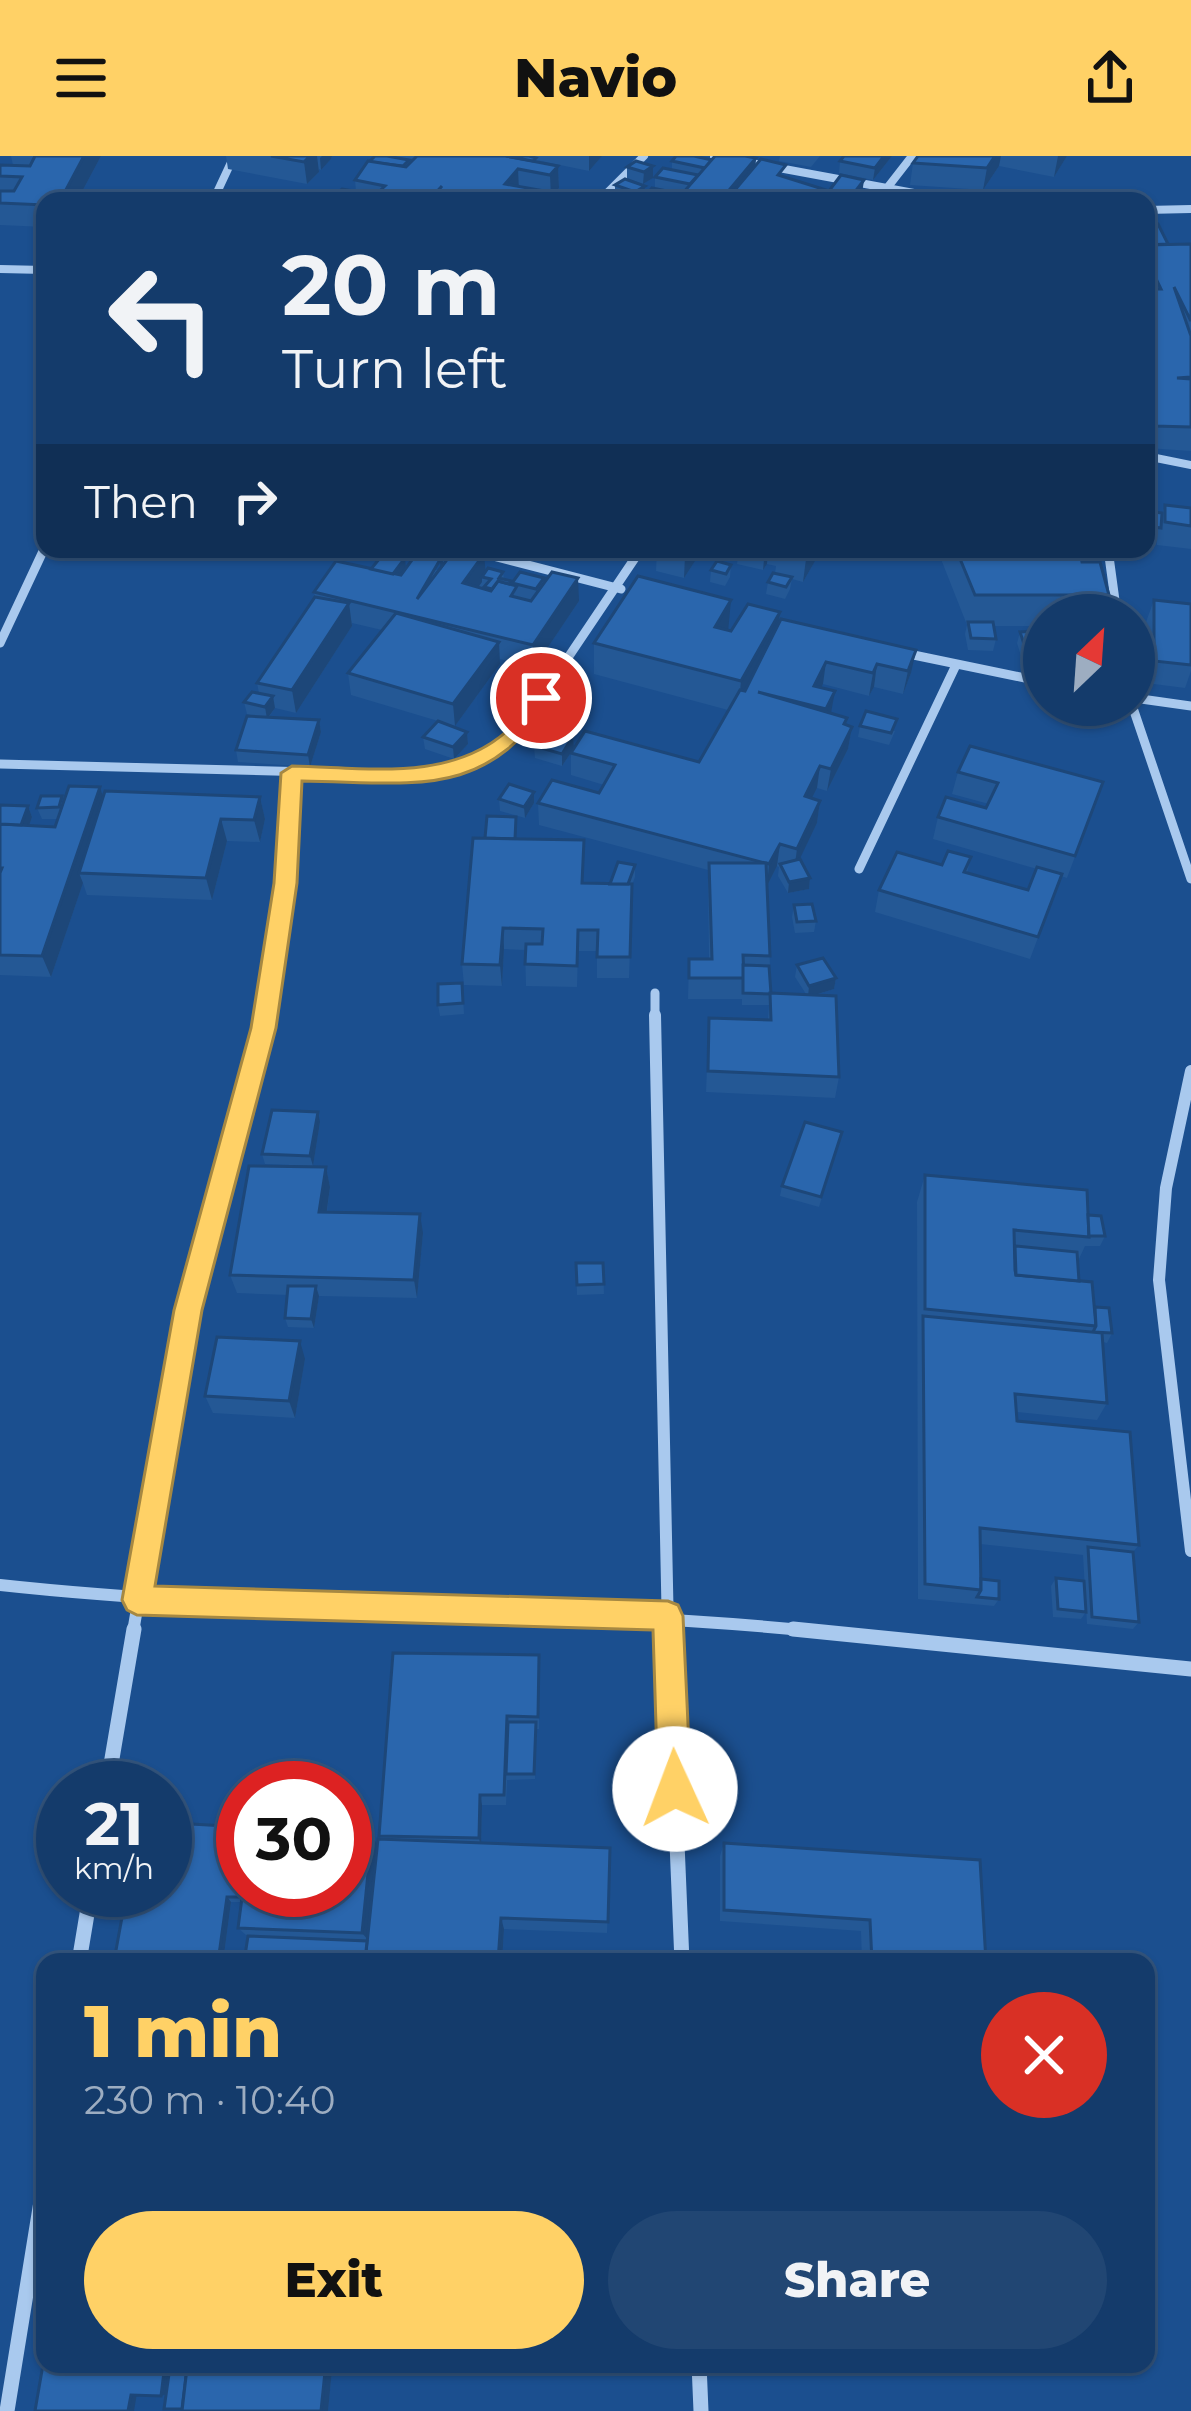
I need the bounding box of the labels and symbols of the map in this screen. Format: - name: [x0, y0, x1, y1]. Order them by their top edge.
- north arrow: [1023, 594, 1155, 726]
- pin: [490, 647, 592, 749]
- position arrow: [612, 1726, 738, 1852]
- speed limit sign: 30: [216, 1761, 372, 1917]

